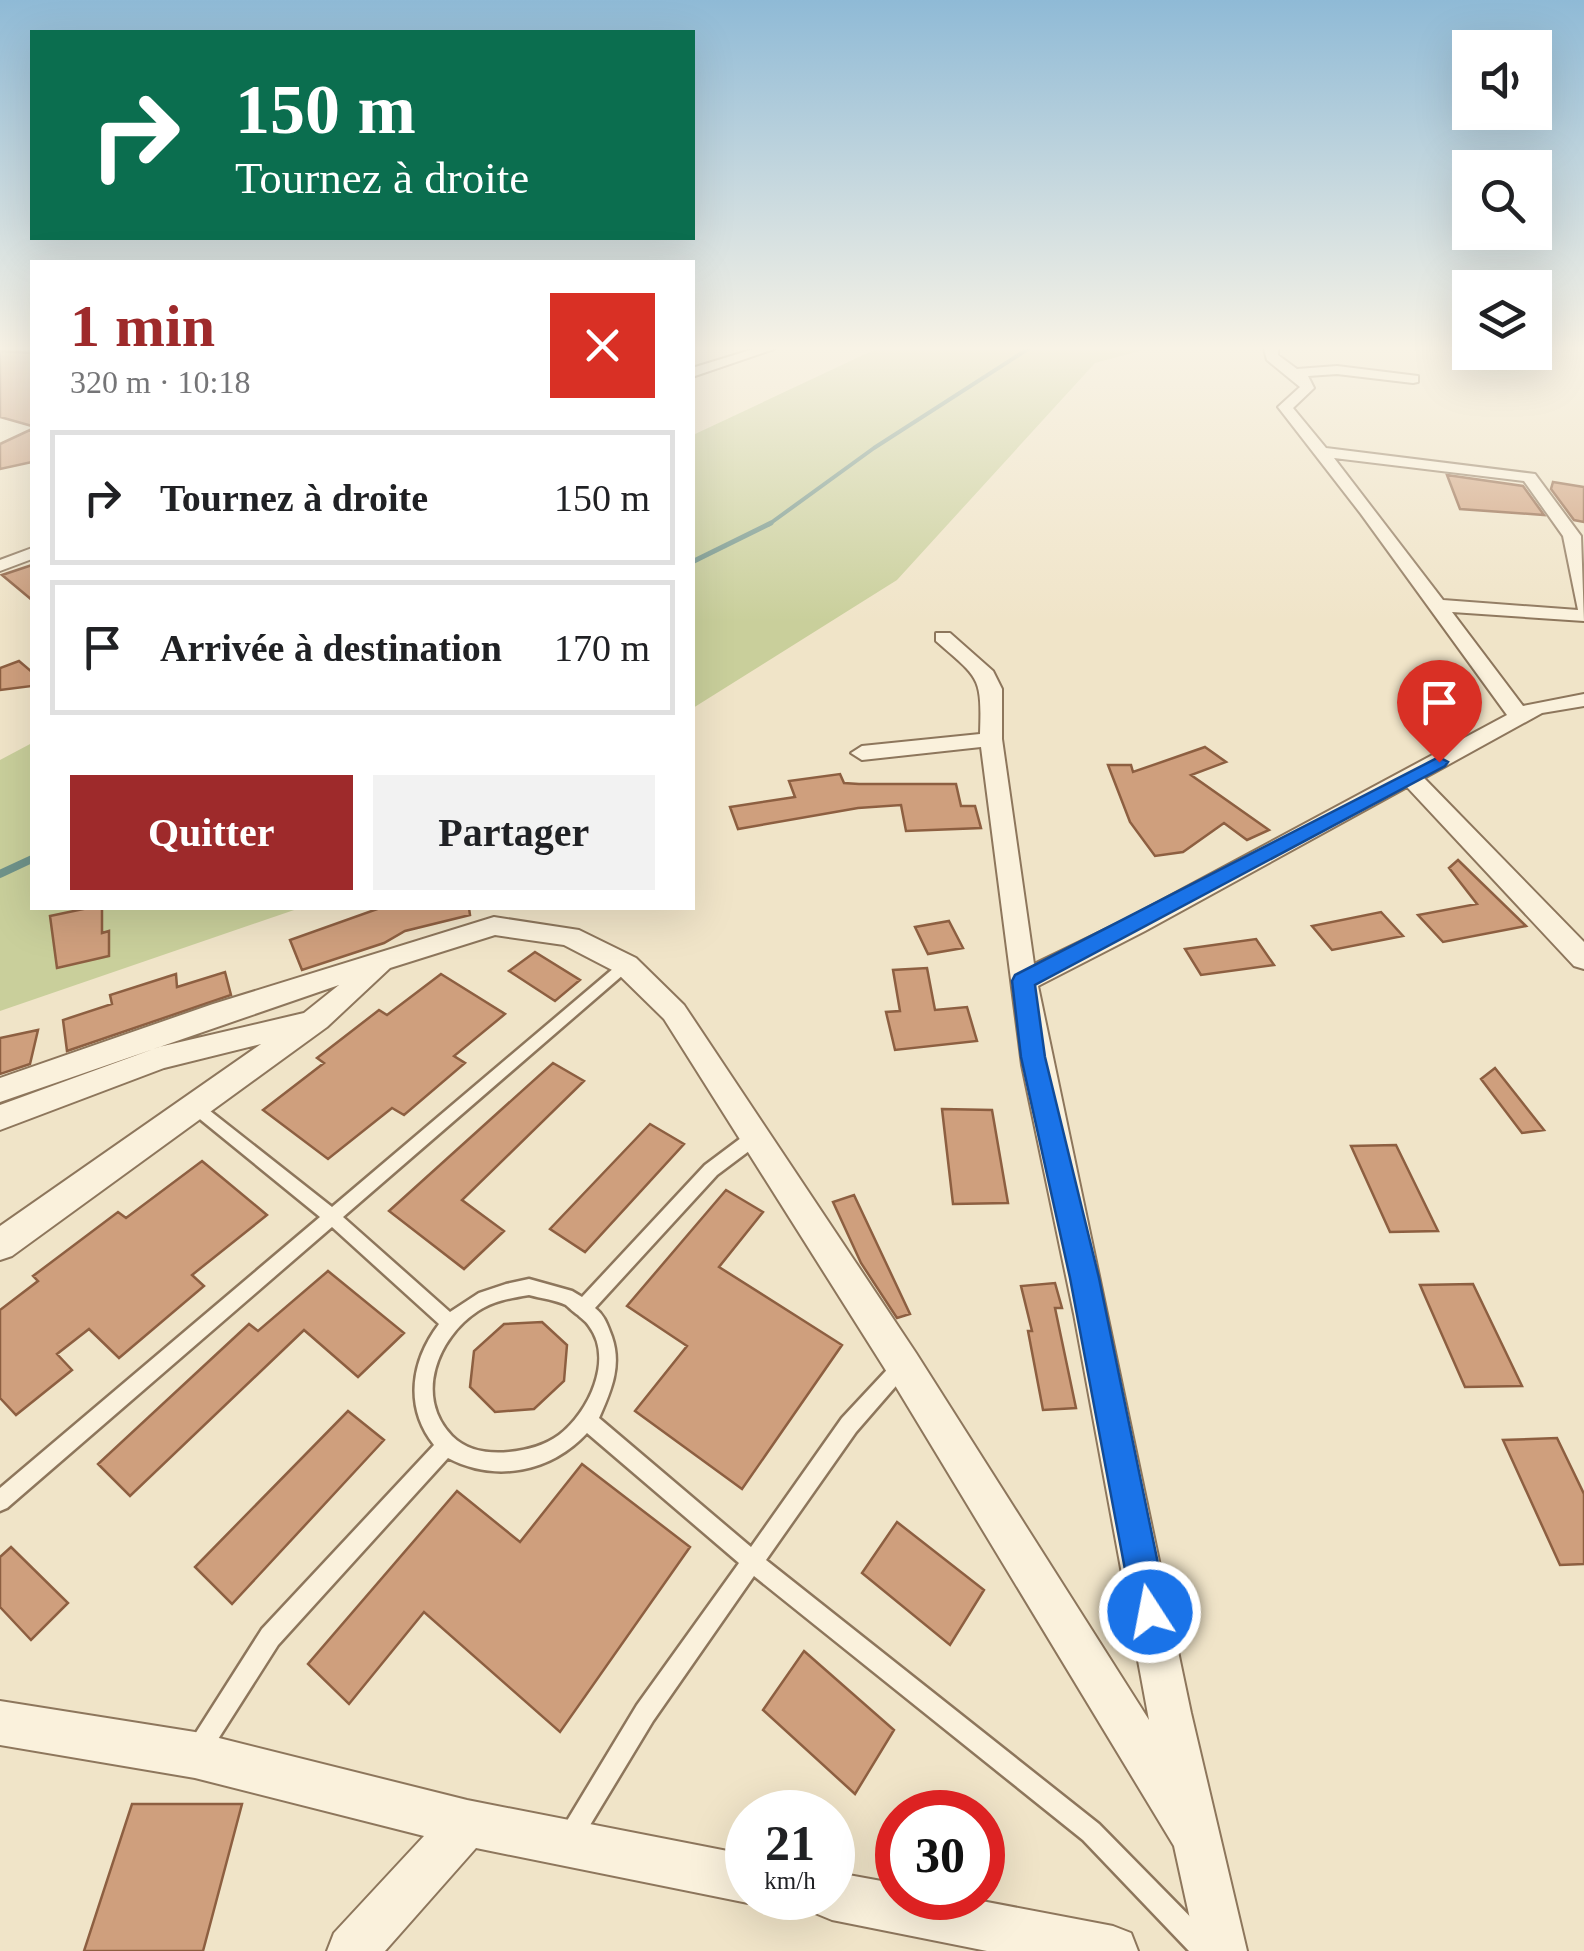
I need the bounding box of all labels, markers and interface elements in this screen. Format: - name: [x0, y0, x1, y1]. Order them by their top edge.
- map controls: [1452, 30, 1552, 370]
- button: sound: [1452, 30, 1552, 130]
- icon: right: [70, 70, 200, 200]
- text: 150 m: [235, 71, 416, 148]
- button: search: [1452, 150, 1552, 250]
- text: Tournez à droite: [235, 153, 529, 203]
- button: layers: [1452, 270, 1552, 370]
- text: 1 min: [70, 293, 215, 359]
- button: close: [550, 293, 655, 398]
- text: 320 m · 10:18: [70, 364, 250, 400]
- icon: right: [75, 470, 130, 525]
- text: Tournez à droite: [160, 477, 428, 519]
- text: 150 m: [554, 477, 650, 519]
- icon: arrive: [75, 620, 130, 675]
- text: Arrivée à destination: [160, 627, 502, 669]
- text: 170 m: [554, 627, 650, 669]
- pin: [1397, 660, 1482, 763]
- icon: arrive: [1412, 675, 1467, 730]
- button: Quitter: [70, 775, 353, 890]
- button: Partager: [373, 775, 655, 890]
- position arrow: [1098, 1560, 1202, 1664]
- speed limit sign: 30: [875, 1790, 1005, 1920]
- text: 21: [765, 1815, 815, 1871]
- text: km/h: [764, 1867, 816, 1894]

